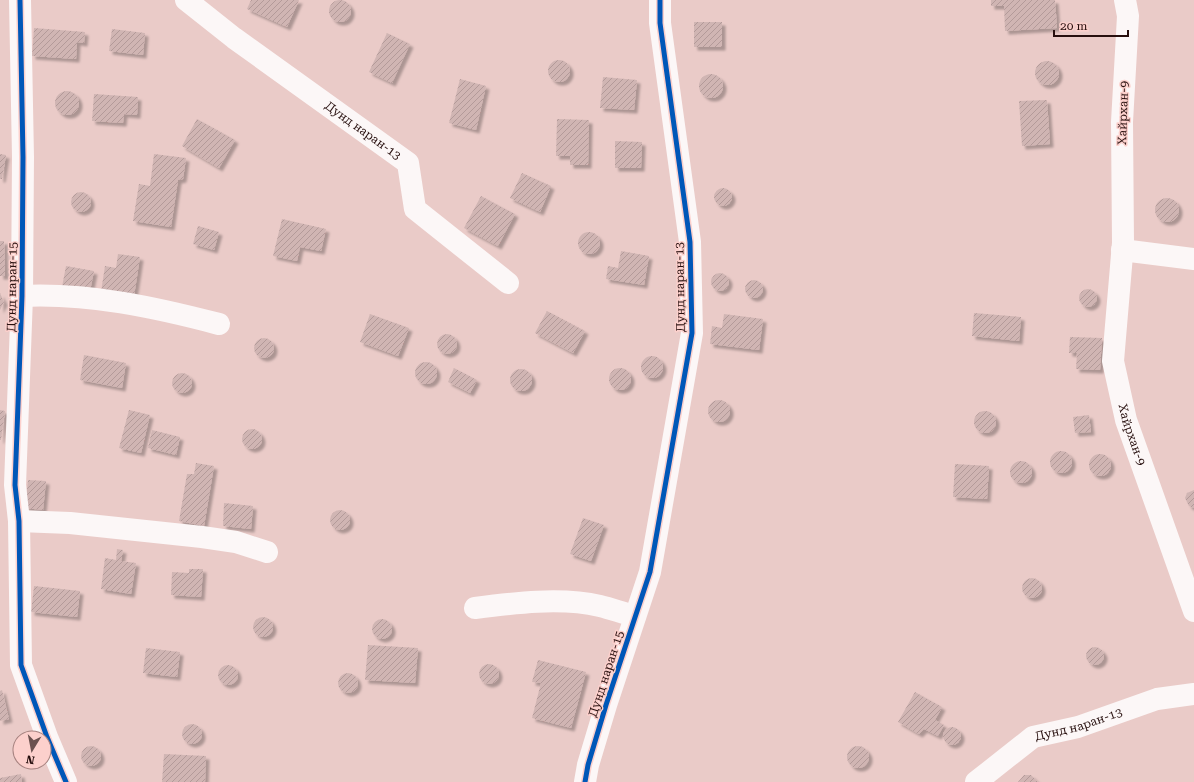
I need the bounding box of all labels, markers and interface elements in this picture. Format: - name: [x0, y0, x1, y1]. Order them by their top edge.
- scale bar: [1054, 12, 1128, 38]
- text: 20 m: [1060, 19, 1087, 33]
- street label: Хайрхан-9: [1115, 80, 1131, 145]
- street label: Дунд наран-13: [322, 99, 404, 163]
- street label: Дунд наран-15: [4, 242, 20, 332]
- street label: Дунд наран-13: [672, 242, 688, 332]
- street label: Хайрхан-9: [1116, 402, 1149, 468]
- street label: Дунд наран-15: [585, 629, 627, 719]
- street label: Дунд наран-13: [1034, 705, 1124, 743]
- north arrow: [12, 730, 52, 770]
- text: N: [25, 752, 36, 766]

